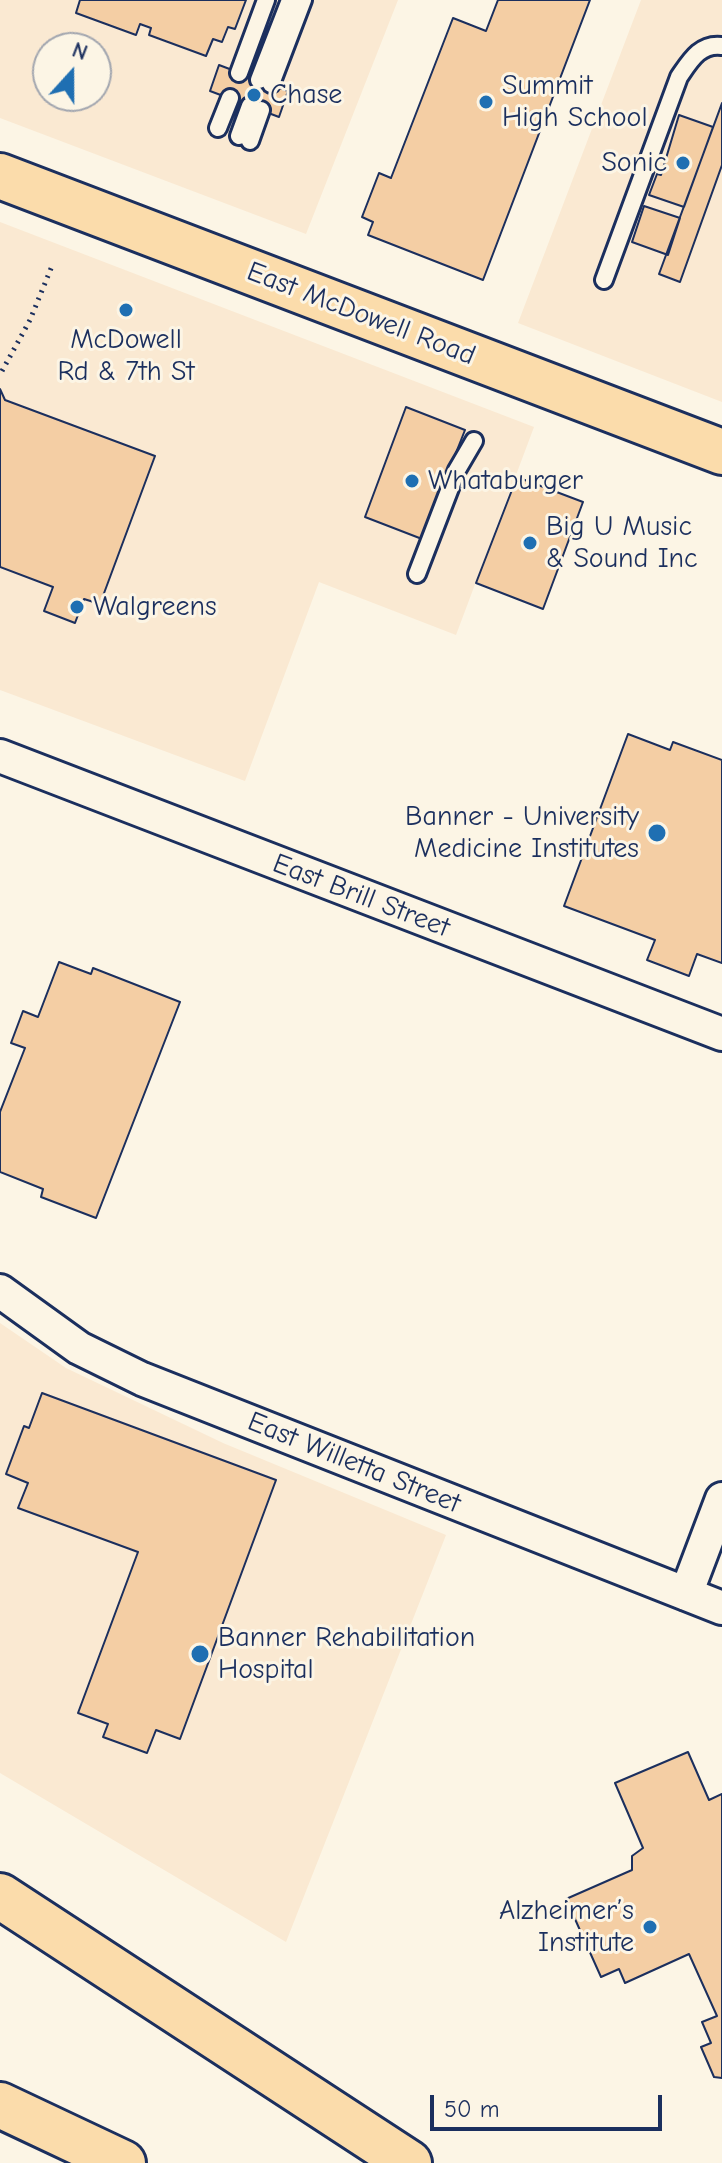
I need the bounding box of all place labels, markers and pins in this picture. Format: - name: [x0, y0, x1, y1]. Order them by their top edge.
- place label: Summit High School: [502, 69, 648, 135]
- place label: Chase: [270, 78, 342, 112]
- marker: Chase: [245, 86, 263, 104]
- marker: Summit High School: [477, 93, 495, 111]
- place label: Sonic: [601, 146, 667, 180]
- marker: Sonic: [674, 154, 692, 172]
- marker: McDowell Rd & 7th St: [117, 301, 135, 319]
- place label: McDowell Rd & 7th St: [57, 323, 195, 389]
- place label: Whataburger: [428, 464, 583, 498]
- marker: Whataburger: [403, 472, 421, 490]
- place label: Big U Music & Sound Inc: [546, 510, 698, 576]
- marker: Big U Music & Sound Inc: [521, 534, 539, 552]
- place label: Walgreens: [93, 590, 217, 624]
- marker: Walgreens: [68, 598, 86, 616]
- place label: Banner - University Medicine Institutes: [405, 800, 639, 866]
- marker: Banner - University Medicine Institutes: [646, 822, 668, 844]
- place label: Banner Rehabilitation Hospital: [218, 1621, 475, 1687]
- marker: Banner Rehabilitation Hospital: [189, 1643, 211, 1665]
- place label: Alzheimer’s Institute: [499, 1894, 634, 1960]
- marker: Alzheimer’s Institute: [641, 1918, 659, 1936]

